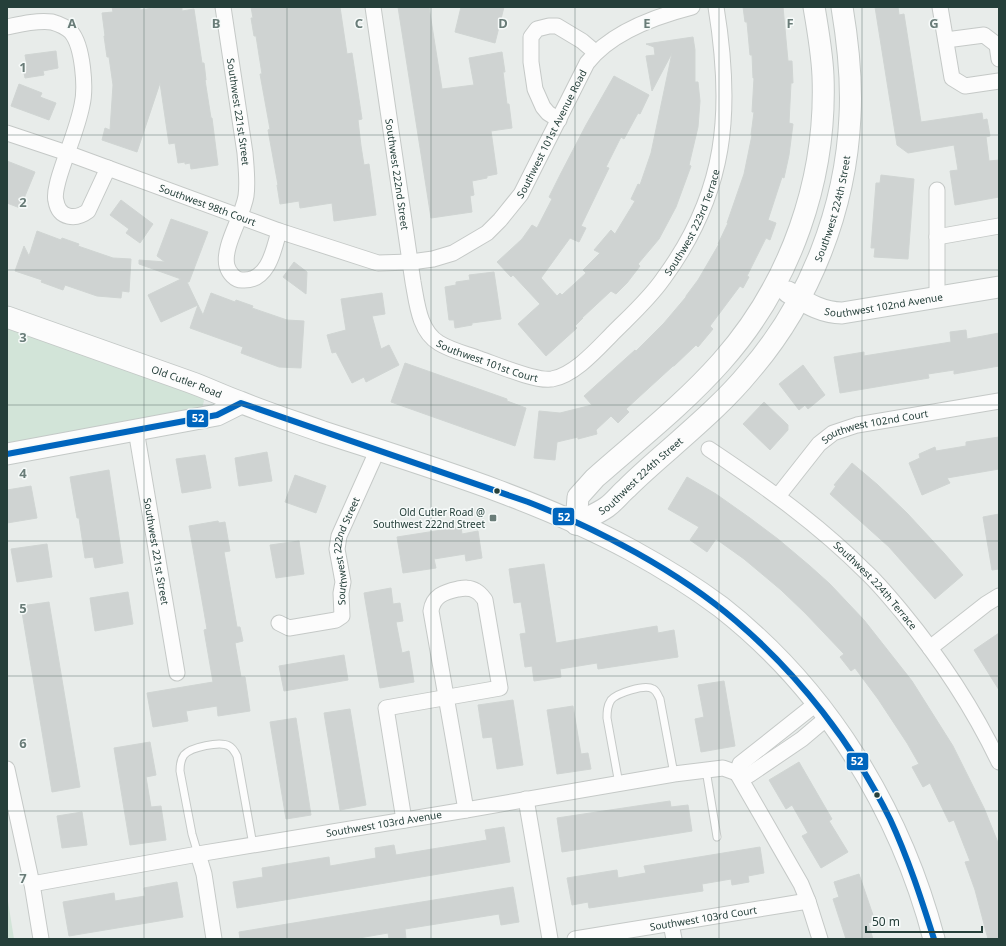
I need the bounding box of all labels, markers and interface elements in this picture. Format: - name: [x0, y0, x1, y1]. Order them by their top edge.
- text: A: [68, 14, 77, 32]
- text: B: [212, 14, 220, 32]
- text: C: [355, 14, 363, 32]
- text: D: [498, 14, 508, 32]
- text: E: [643, 14, 651, 32]
- text: F: [786, 14, 794, 32]
- text: G: [929, 14, 939, 32]
- street label: Southwest 221st Street: [224, 57, 253, 166]
- text: 1: [19, 58, 27, 76]
- street label: Southwest 101st Avenue Road: [513, 67, 590, 201]
- street label: Southwest 222nd Street: [382, 118, 412, 231]
- street label: Southwest 224th Street: [811, 154, 853, 264]
- street label: Southwest 223rd Terrace: [661, 167, 723, 278]
- street label: Southwest 98th Court: [157, 180, 258, 229]
- text: 2: [19, 193, 27, 211]
- street label: Southwest 102nd Avenue: [823, 289, 944, 320]
- text: 3: [19, 328, 27, 346]
- street label: Southwest 101st Court: [434, 336, 540, 385]
- street label: Old Cutler Road: [150, 362, 224, 401]
- street label: Southwest 102nd Court: [818, 406, 930, 447]
- line badge: 52: [186, 409, 209, 428]
- text: 52: [192, 410, 204, 425]
- street label: Southwest 224th Street: [596, 434, 686, 518]
- text: 4: [19, 464, 27, 482]
- unlabelled marker: [492, 486, 502, 496]
- street label: Southwest 222nd Street: [330, 494, 363, 605]
- street label: Southwest 221st Street: [141, 497, 172, 606]
- place label: Old Cutler Road @ Southwest 222nd Street: [373, 505, 485, 531]
- line badge: 52: [552, 507, 575, 526]
- text: 52: [558, 509, 570, 524]
- marker: Old Cutler Road @ Southwest 222nd Street: [488, 513, 498, 523]
- street label: Southwest 224th Terrace: [831, 538, 921, 633]
- text: 5: [19, 599, 27, 617]
- text: 6: [19, 734, 27, 752]
- line badge: 52: [846, 752, 869, 771]
- text: 52: [851, 753, 863, 768]
- unlabelled marker: [872, 790, 882, 800]
- street label: Southwest 103rd Avenue: [325, 807, 443, 840]
- text: 7: [19, 869, 27, 887]
- street label: Southwest 103rd Court: [649, 902, 758, 934]
- scale bar: [866, 908, 982, 934]
- text: 50 m: [872, 913, 900, 930]

